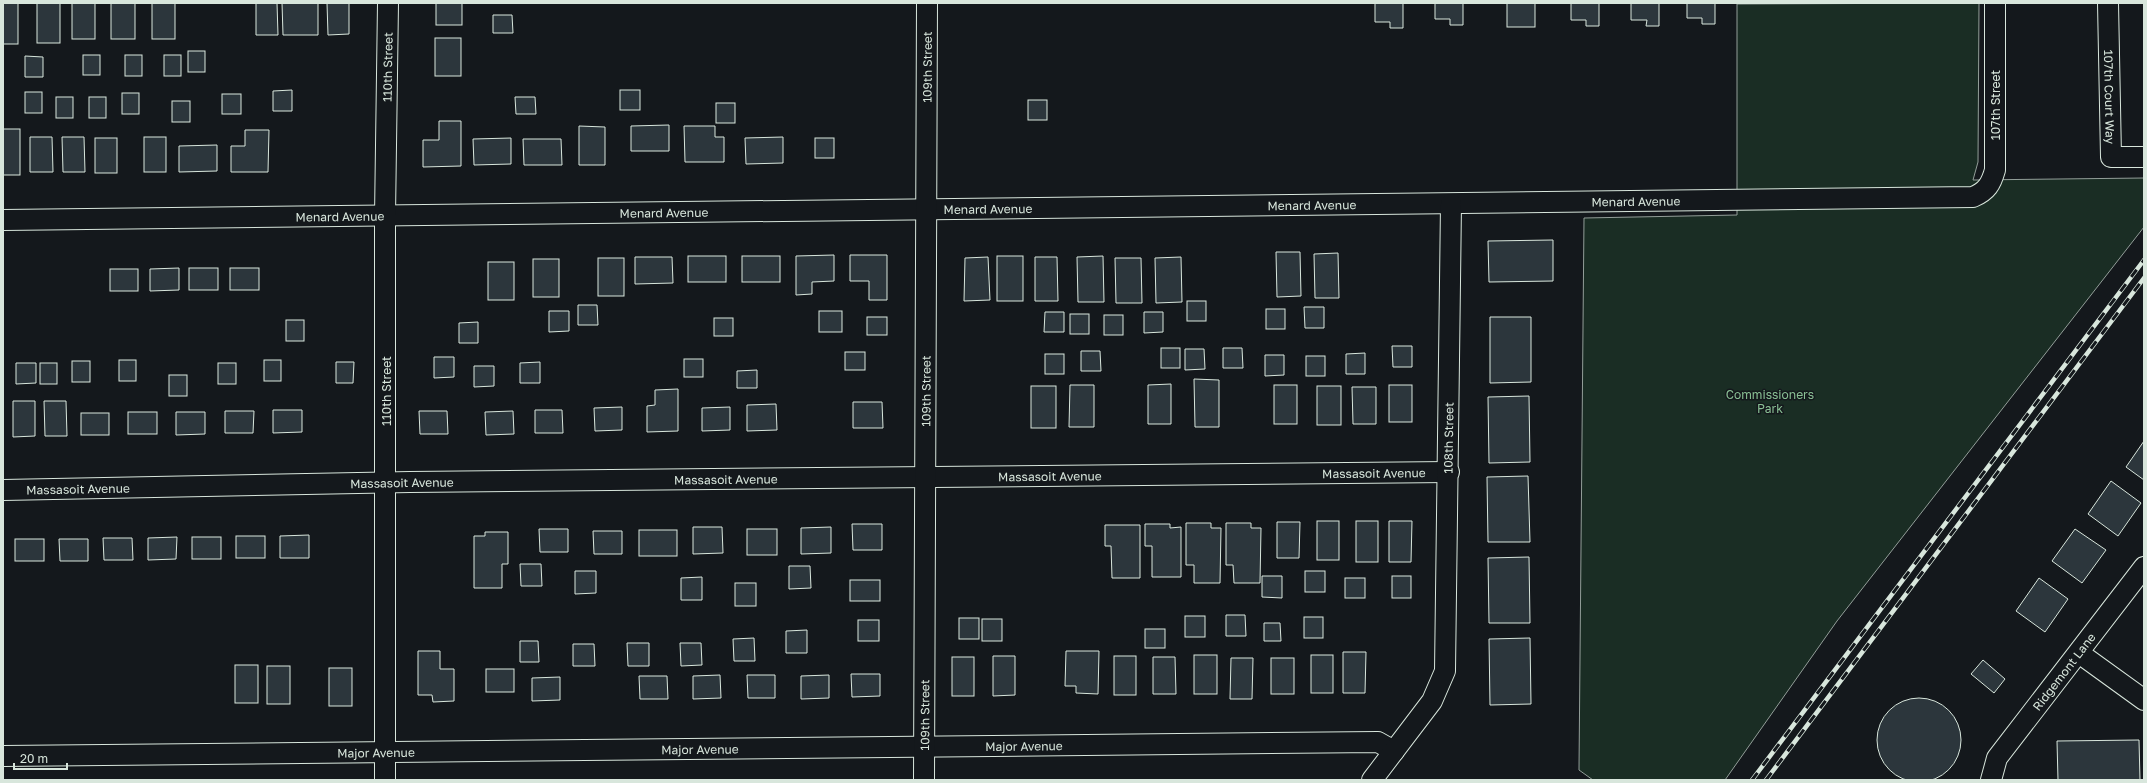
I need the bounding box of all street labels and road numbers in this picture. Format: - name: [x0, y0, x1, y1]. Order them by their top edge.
- street label: 109th Street: [919, 31, 934, 103]
- street label: 110th Street: [379, 32, 395, 102]
- street label: 107th Court Way: [2101, 50, 2118, 145]
- street label: 107th Street: [1988, 70, 2003, 140]
- street label: Menard Avenue: [1591, 193, 1680, 209]
- street label: Menard Avenue: [1267, 197, 1356, 213]
- street label: Menard Avenue: [943, 200, 1032, 217]
- street label: Menard Avenue: [619, 204, 708, 220]
- street label: Menard Avenue: [295, 208, 385, 224]
- street label: 109th Street: [918, 355, 933, 427]
- street label: 110th Street: [379, 356, 394, 426]
- street label: 108th Street: [1440, 402, 1456, 474]
- street label: Massasoit Avenue: [1322, 465, 1426, 481]
- street label: Massasoit Avenue: [998, 468, 1102, 484]
- street label: Massasoit Avenue: [674, 471, 778, 487]
- street label: Massasoit Avenue: [350, 474, 454, 491]
- street label: Massasoit Avenue: [26, 480, 130, 497]
- street label: Ridgemont Lane: [2029, 630, 2098, 713]
- street label: 109th Street: [917, 679, 932, 751]
- street label: Major Avenue: [985, 738, 1063, 753]
- street label: Major Avenue: [661, 741, 739, 757]
- street label: Major Avenue: [337, 744, 415, 760]

